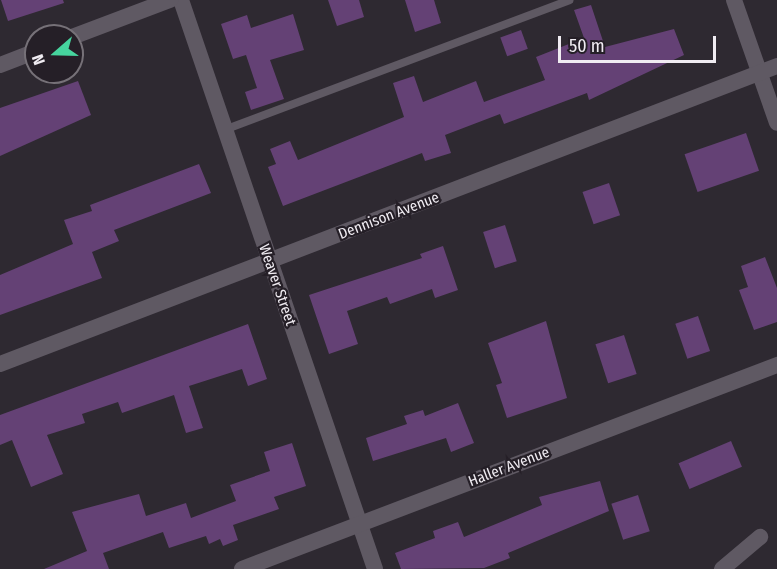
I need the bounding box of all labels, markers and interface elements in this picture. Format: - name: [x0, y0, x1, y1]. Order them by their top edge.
- north arrow: [24, 24, 84, 84]
- scale bar: [561, 24, 718, 62]
- text: 50 m: [569, 35, 605, 57]
- text: N: [28, 52, 49, 67]
- street label: Dennison Avenue: [336, 189, 442, 243]
- street label: Weaver Street: [255, 242, 299, 328]
- street label: Haller Avenue: [466, 443, 552, 491]

